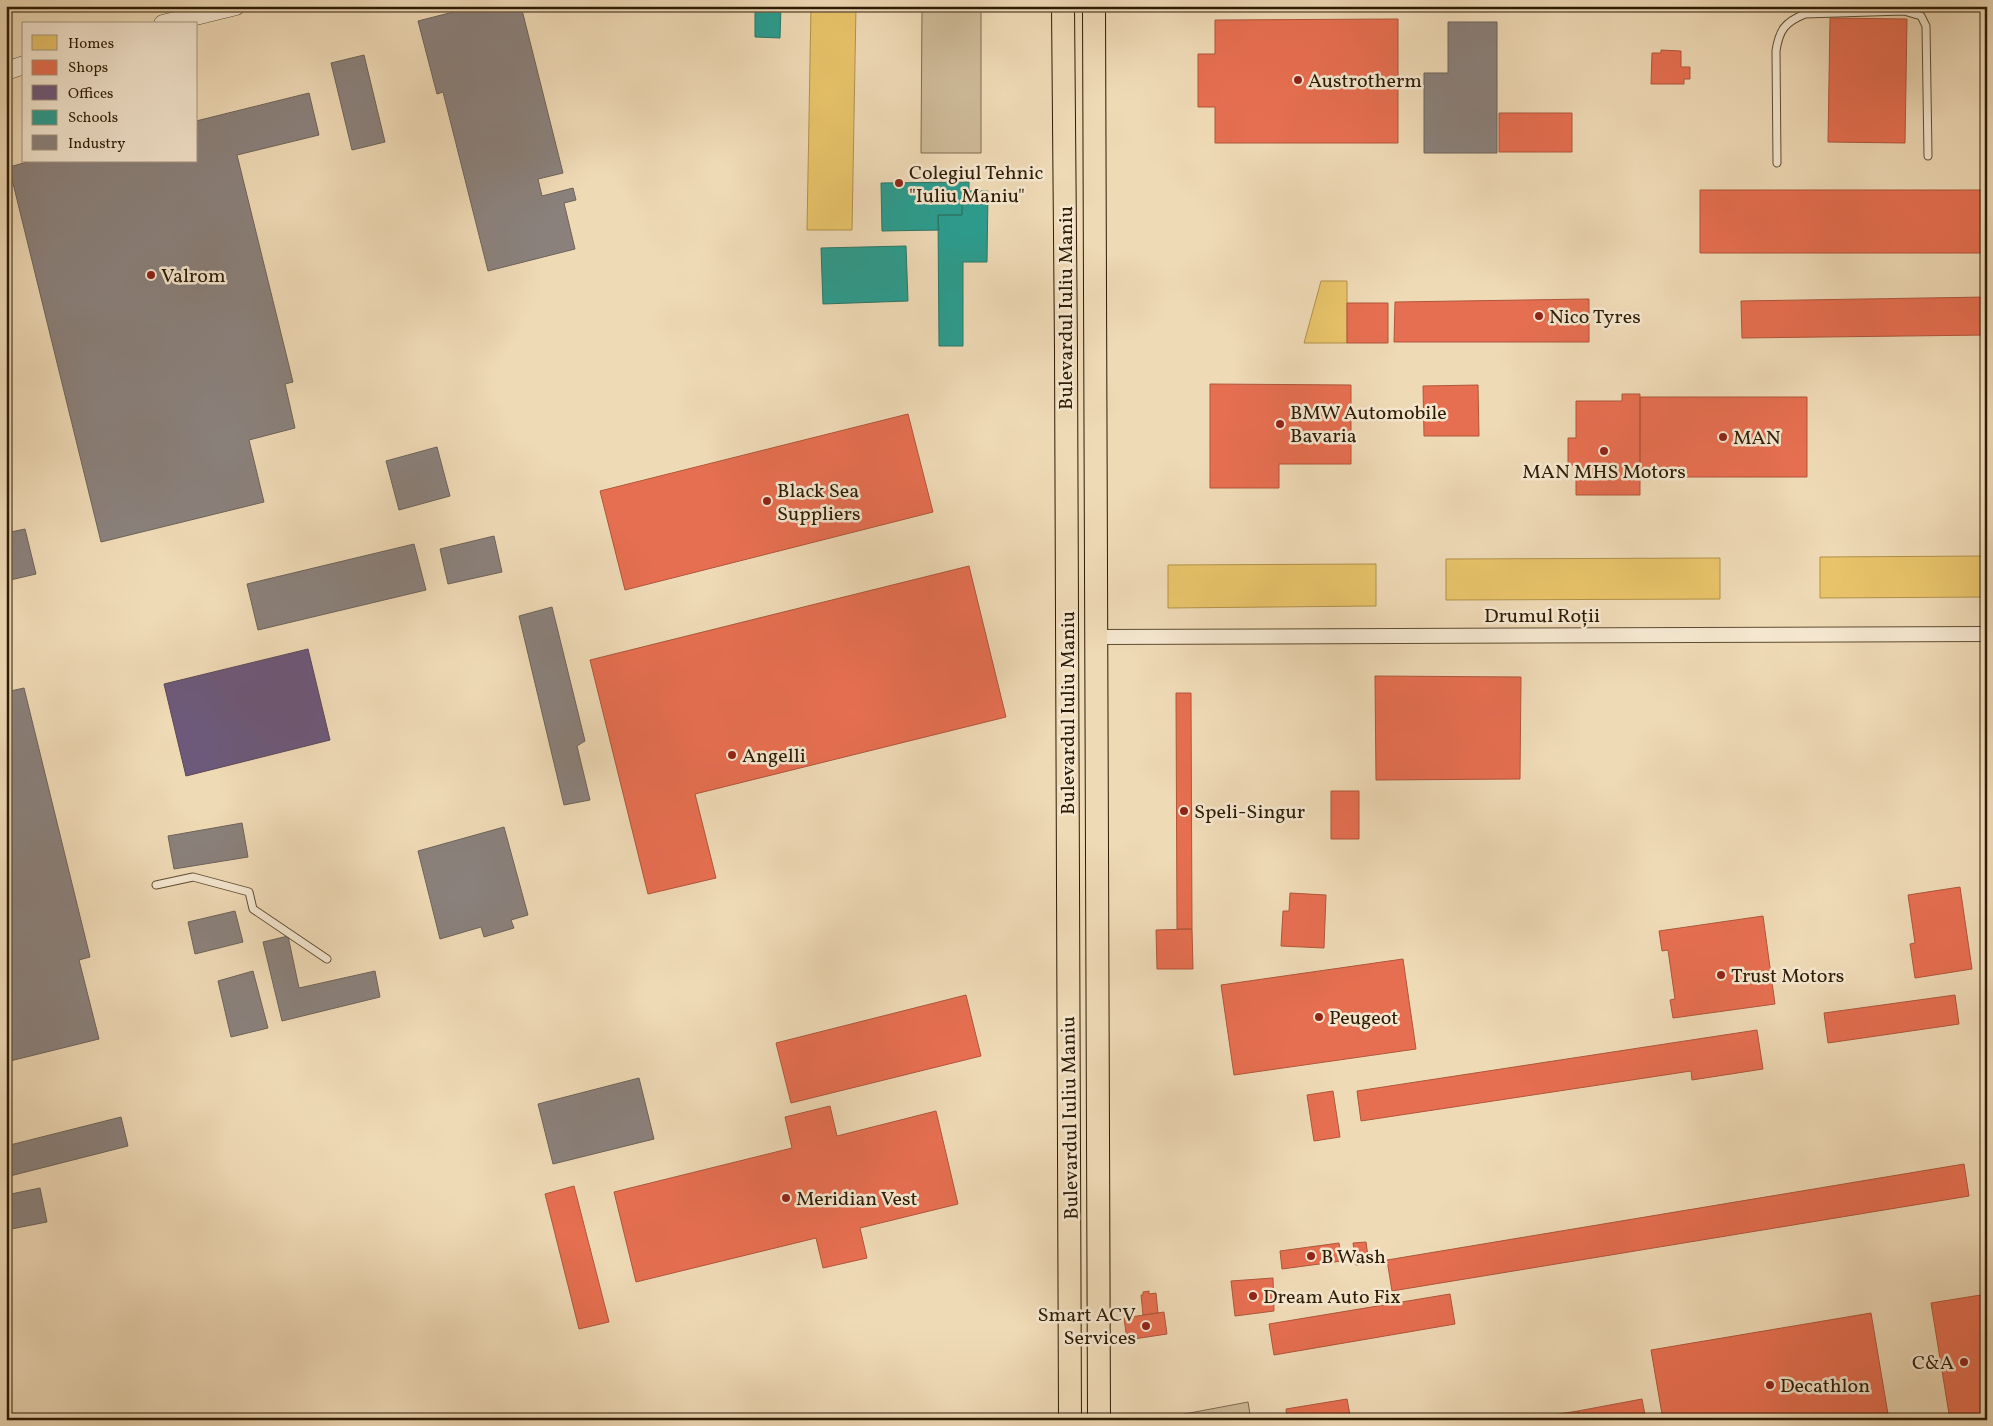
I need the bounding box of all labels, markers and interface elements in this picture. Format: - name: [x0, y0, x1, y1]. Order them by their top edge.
- legend: [22, 22, 198, 162]
- text: Homes: [68, 34, 114, 55]
- text: Shops: [68, 58, 108, 79]
- place label: Austrotherm: [1308, 68, 1422, 96]
- marker: Austrotherm: [1292, 74, 1304, 86]
- text: Offices: [68, 84, 113, 105]
- text: Schools: [68, 108, 118, 129]
- text: Industry: [68, 134, 125, 155]
- place label: Colegiul Tehnic "Iuliu Maniu": [909, 160, 1044, 211]
- marker: Colegiul Tehnic "Iuliu Maniu": [893, 177, 905, 189]
- street label: Bulevardul Iuliu Maniu: [1053, 206, 1081, 410]
- place label: Valrom: [161, 263, 226, 291]
- marker: Valrom: [145, 269, 157, 281]
- place label: Nico Tyres: [1549, 304, 1641, 332]
- marker: Nico Tyres: [1533, 310, 1545, 322]
- place label: BMW Automobile Bavaria: [1290, 400, 1447, 451]
- marker: BMW Automobile Bavaria: [1274, 418, 1286, 430]
- place label: MAN: [1733, 425, 1781, 453]
- marker: MAN: [1717, 431, 1729, 443]
- marker: MAN MHS Motors: [1598, 445, 1610, 457]
- place label: MAN MHS Motors: [1522, 459, 1686, 487]
- place label: Black Sea Suppliers: [777, 478, 860, 529]
- marker: Black Sea Suppliers: [761, 495, 773, 507]
- street label: Drumul Roții: [1484, 603, 1600, 631]
- street label: Bulevardul Iuliu Maniu: [1055, 611, 1083, 815]
- place label: Angelli: [742, 743, 806, 771]
- marker: Angelli: [726, 749, 738, 761]
- place label: Speli-Singur: [1194, 799, 1305, 827]
- marker: Speli-Singur: [1178, 805, 1190, 817]
- place label: Trust Motors: [1731, 963, 1844, 991]
- marker: Trust Motors: [1715, 969, 1727, 981]
- place label: Peugeot: [1329, 1005, 1398, 1033]
- marker: Peugeot: [1313, 1011, 1325, 1023]
- street label: Bulevardul Iuliu Maniu: [1055, 1016, 1087, 1220]
- place label: Meridian Vest: [796, 1186, 918, 1214]
- marker: Meridian Vest: [780, 1192, 792, 1204]
- place label: B Wash: [1321, 1244, 1386, 1272]
- marker: B Wash: [1305, 1250, 1317, 1262]
- place label: Dream Auto Fix: [1263, 1284, 1401, 1312]
- marker: Dream Auto Fix: [1247, 1290, 1259, 1302]
- place label: Smart ACV Services: [1037, 1302, 1136, 1353]
- marker: Smart ACV Services: [1140, 1320, 1152, 1332]
- place label: C&A: [1912, 1350, 1954, 1378]
- marker: C&A: [1958, 1356, 1970, 1368]
- place label: Decathlon: [1780, 1373, 1870, 1401]
- marker: Decathlon: [1764, 1379, 1776, 1391]

